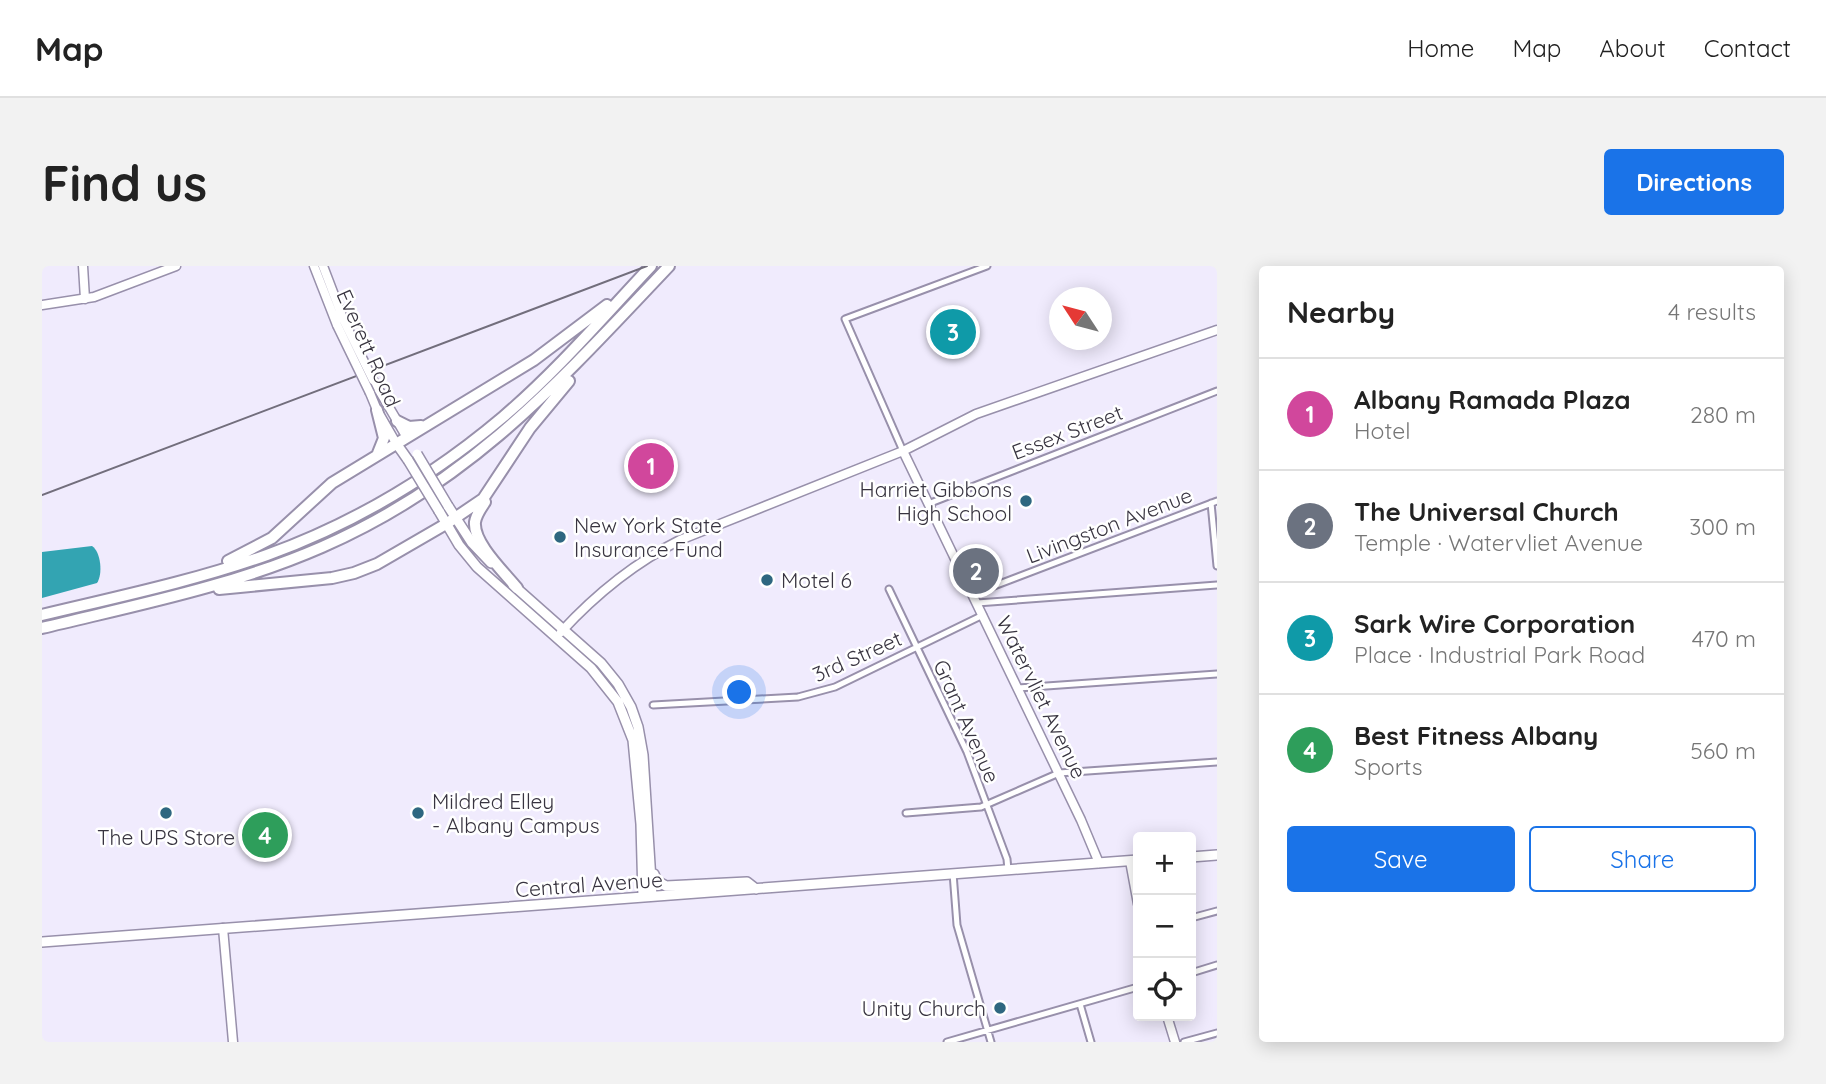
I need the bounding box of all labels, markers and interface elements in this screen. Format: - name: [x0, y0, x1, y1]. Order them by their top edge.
- text: Map: [35, 28, 103, 69]
- text: Home: [1407, 33, 1474, 63]
- text: Map: [1512, 33, 1561, 63]
- text: About: [1599, 33, 1666, 63]
- text: Contact: [1704, 33, 1791, 63]
- button: Directions: [1604, 149, 1784, 215]
- text: Find us: [42, 152, 207, 213]
- street label: Everett Road: [331, 285, 407, 411]
- north arrow: [1049, 287, 1112, 350]
- text: Nearby: [1287, 293, 1395, 331]
- text: 4 results: [1668, 297, 1756, 326]
- pin: 3: [930, 306, 976, 358]
- text: Albany Ramada Plaza: [1354, 383, 1631, 416]
- street label: Essex Street: [1008, 399, 1126, 465]
- text: 1: [1306, 400, 1314, 429]
- text: 280 m: [1690, 400, 1756, 429]
- text: Hotel: [1354, 416, 1410, 445]
- pin: 1: [628, 440, 674, 492]
- place label: Harriet Gibbons High School: [860, 476, 1012, 526]
- street label: Livingston Avenue: [1022, 481, 1196, 569]
- marker: Harriet Gibbons High School: [1018, 493, 1034, 509]
- text: The Universal Church: [1354, 495, 1619, 528]
- place label: New York State Insurance Fund: [574, 512, 723, 562]
- text: 2: [1303, 512, 1317, 541]
- text: 300 m: [1689, 512, 1756, 541]
- text: Temple · Watervliet Avenue: [1354, 528, 1643, 557]
- marker: New York State Insurance Fund: [552, 529, 568, 545]
- pin: 2: [953, 545, 999, 597]
- place label: Motel 6: [781, 567, 852, 593]
- marker: Motel 6: [759, 572, 775, 588]
- text: Sark Wire Corporation: [1354, 607, 1635, 640]
- street label: Watervliet Avenue: [991, 611, 1093, 783]
- text: 3: [1304, 624, 1316, 653]
- text: 470 m: [1692, 624, 1756, 653]
- street label: 3rd Street: [809, 625, 905, 687]
- text: Place · Industrial Park Road: [1354, 640, 1645, 669]
- street label: Grant Avenue: [928, 655, 1006, 787]
- your location: [722, 675, 756, 709]
- text: Best Fitness Albany: [1354, 719, 1598, 752]
- text: 4: [1303, 736, 1317, 765]
- text: 560 m: [1690, 736, 1756, 765]
- text: Sports: [1354, 752, 1423, 781]
- place label: Mildred Elley - Albany Campus: [432, 788, 600, 838]
- marker: The UPS Store: [158, 805, 174, 821]
- marker: Mildred Elley - Albany Campus: [410, 805, 426, 821]
- pin: 4: [242, 809, 288, 861]
- place label: The UPS Store: [97, 824, 235, 850]
- button: Save: [1287, 826, 1515, 892]
- button: Share: [1529, 826, 1756, 892]
- map controls: [1133, 832, 1196, 1021]
- button: +: [1133, 832, 1196, 895]
- street label: Central Avenue: [514, 866, 664, 902]
- button: −: [1133, 895, 1196, 958]
- button: locate: [1133, 958, 1196, 1021]
- place label: Unity Church: [862, 995, 986, 1021]
- marker: Unity Church: [992, 1000, 1008, 1016]

